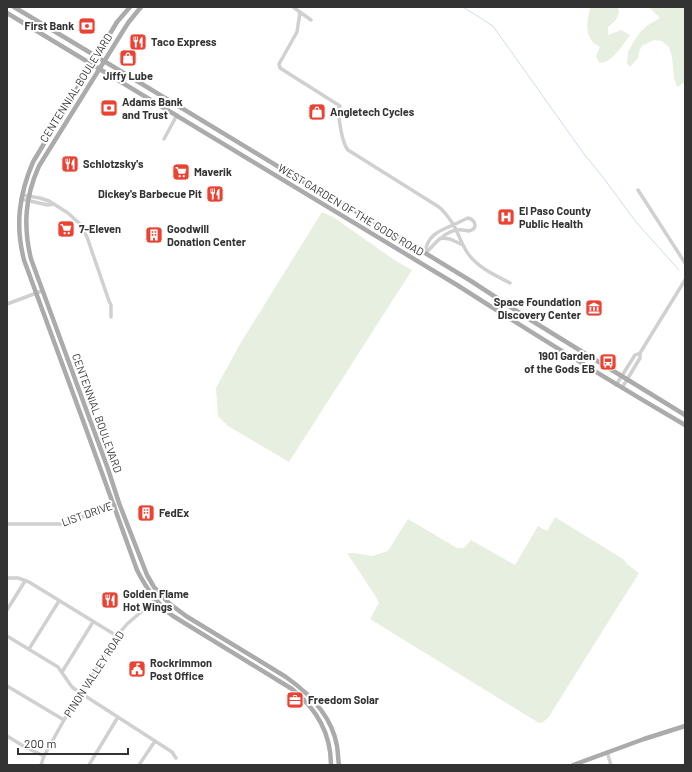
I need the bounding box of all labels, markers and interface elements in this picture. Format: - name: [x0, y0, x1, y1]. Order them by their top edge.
- bank icon: First Bank: [77, 16, 97, 36]
- place label: First Bank: [25, 19, 74, 32]
- street label: CENTENNIAL BOULEVARD: [37, 31, 115, 145]
- restaurant icon: Taco Express: [128, 32, 148, 52]
- place label: Taco Express: [151, 35, 217, 48]
- shop icon: Jiffy Lube: [118, 48, 138, 68]
- place label: Jiffy Lube: [103, 69, 153, 82]
- place label: Adams Bank and Trust: [122, 95, 183, 121]
- bank icon: Adams Bank and Trust: [99, 98, 119, 118]
- shop icon: Angletech Cycles: [307, 102, 327, 122]
- place label: Angletech Cycles: [330, 105, 415, 118]
- restaurant icon: Schlotzsky's: [60, 154, 80, 174]
- place label: Schlotzsky's: [83, 157, 144, 170]
- street label: WEST GARDEN OF THE GODS ROAD: [276, 161, 427, 258]
- supermarket icon: Maverik: [171, 162, 191, 182]
- place label: Maverik: [194, 165, 232, 178]
- restaurant icon: Dickey's Barbecue Pit: [205, 184, 225, 204]
- place label: Dickey's Barbecue Pit: [98, 187, 202, 200]
- place label: El Paso County Public Health: [519, 204, 591, 230]
- hospital icon: El Paso County Public Health: [496, 207, 516, 227]
- supermarket icon: 7-Eleven: [56, 219, 76, 239]
- place label: 7-Eleven: [79, 222, 121, 235]
- place label: Goodwill Donation Center: [167, 222, 247, 248]
- building icon: Goodwill Donation Center: [144, 225, 164, 245]
- place label: Space Foundation Discovery Center: [494, 295, 582, 321]
- museum icon: Space Foundation Discovery Center: [584, 298, 604, 318]
- place label: 1901 Garden of the Gods EB: [524, 349, 595, 375]
- street label: CENTENNIAL BOULEVARD: [70, 351, 125, 474]
- bus stop icon: 1901 Garden of the Gods EB: [598, 352, 618, 372]
- street label: LIST DRIVE: [60, 499, 114, 528]
- building icon: FedEx: [136, 503, 156, 523]
- place label: FedEx: [159, 506, 189, 519]
- place label: Golden Flame Hot Wings: [123, 587, 189, 613]
- restaurant icon: Golden Flame Hot Wings: [100, 590, 120, 610]
- street label: PINON VALLEY ROAD: [61, 628, 126, 719]
- place label: Rockrimmon Post Office: [150, 656, 212, 682]
- public building icon: Rockrimmon Post Office: [127, 659, 147, 679]
- office icon: Freedom Solar: [285, 690, 305, 710]
- place label: Freedom Solar: [308, 693, 380, 706]
- scale bar: [18, 730, 128, 756]
- text: 200 m: [24, 736, 56, 750]

